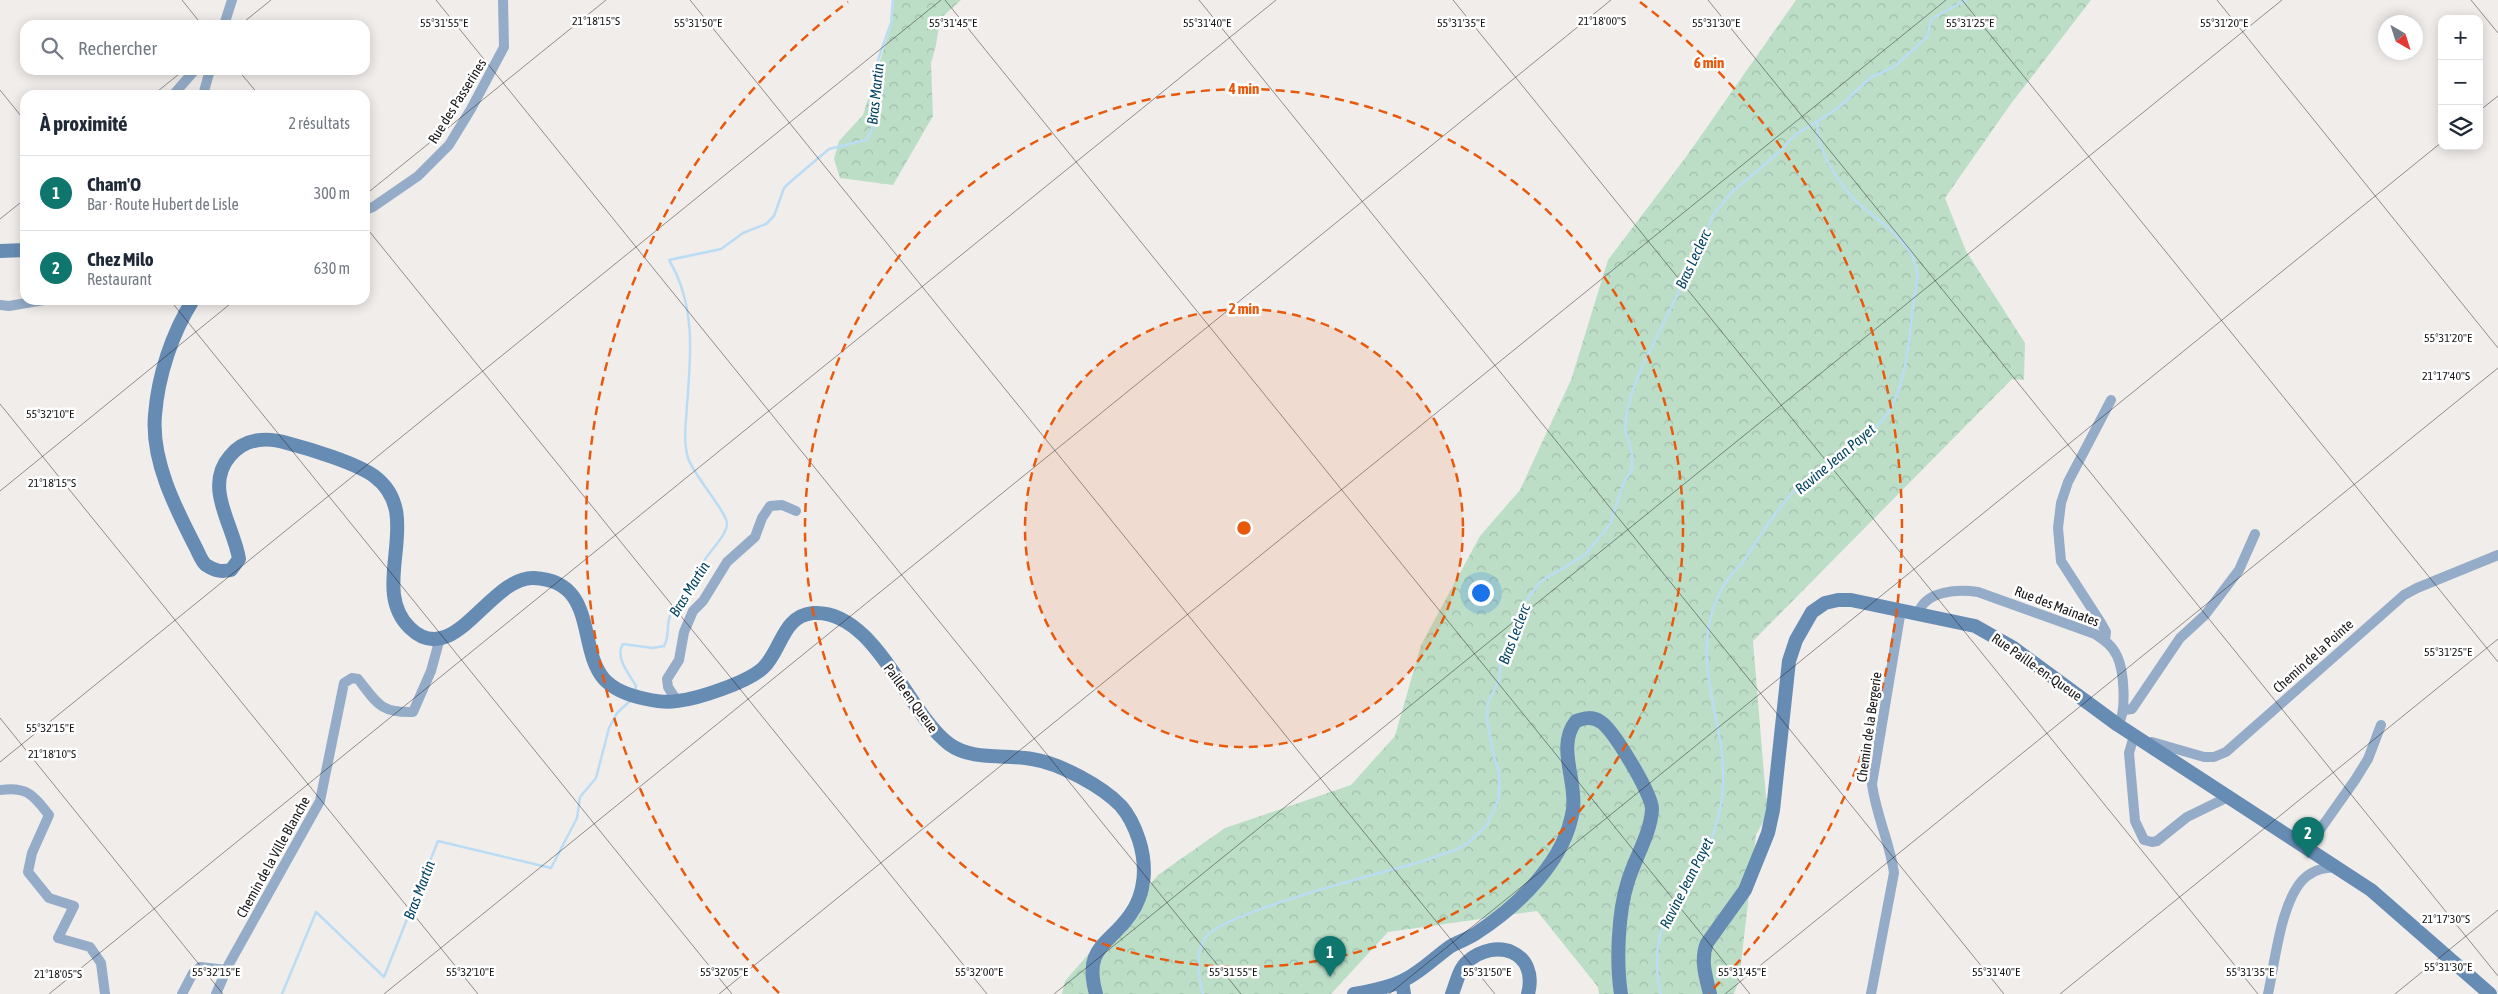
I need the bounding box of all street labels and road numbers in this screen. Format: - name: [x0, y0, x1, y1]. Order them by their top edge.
- street label: Rue des Passerines: [425, 56, 489, 146]
- street label: Rue des Mainates: [2012, 582, 2102, 630]
- street label: Chemin de la Pointe: [2270, 616, 2356, 696]
- street label: Rue Paille-en-Queue: [1989, 630, 2085, 704]
- street label: Paille en Queue: [881, 660, 941, 736]
- street label: Chemin de la Bergerie: [1853, 671, 1885, 783]
- street label: Chemin de la Ville Blanche: [233, 794, 313, 920]

